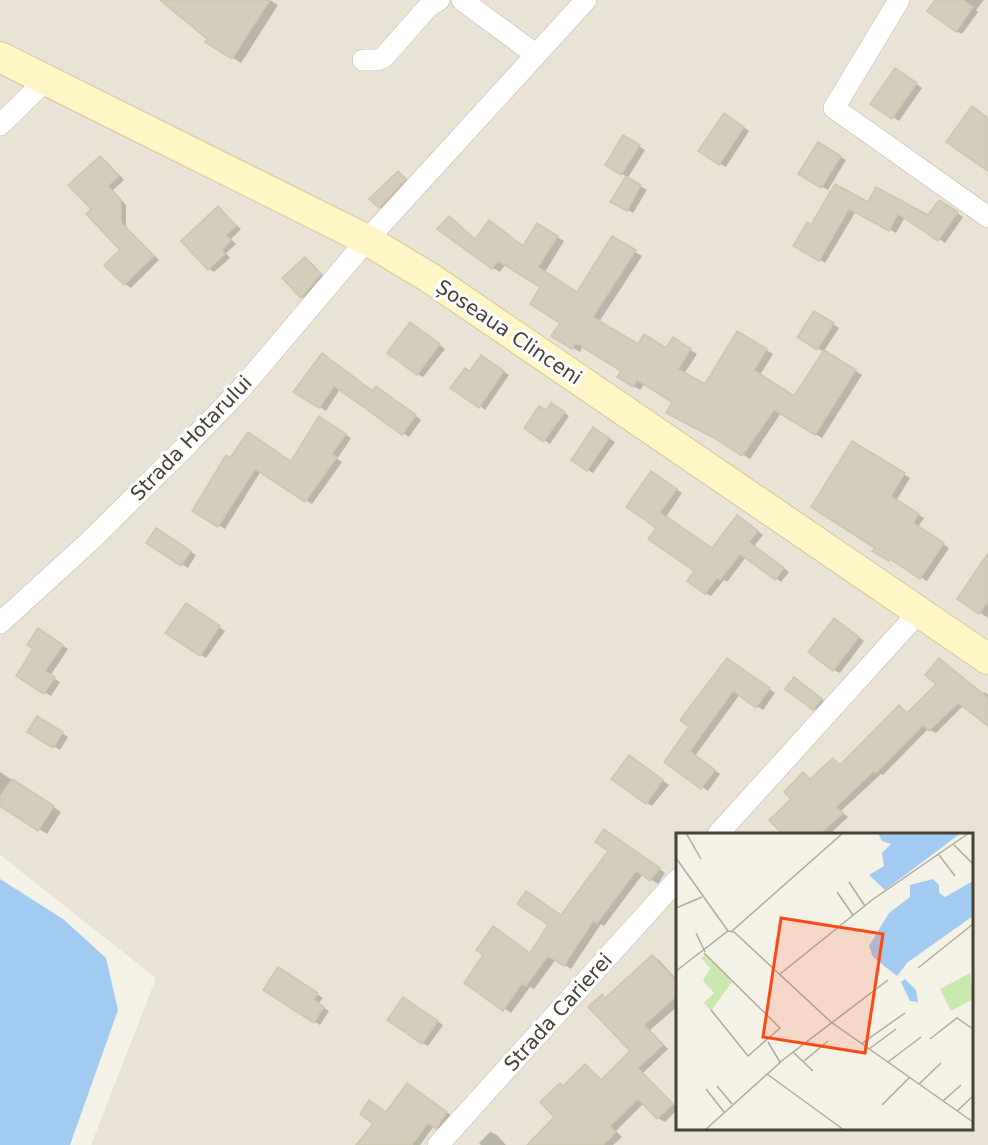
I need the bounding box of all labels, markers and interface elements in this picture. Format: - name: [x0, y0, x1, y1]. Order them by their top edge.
- street label: Șoseaua Clinceni: [432, 274, 586, 390]
- street label: Strada Hotarului: [125, 371, 257, 505]
- inset map: [676, 833, 973, 1130]
- street label: Strada Carierei: [499, 948, 617, 1076]

